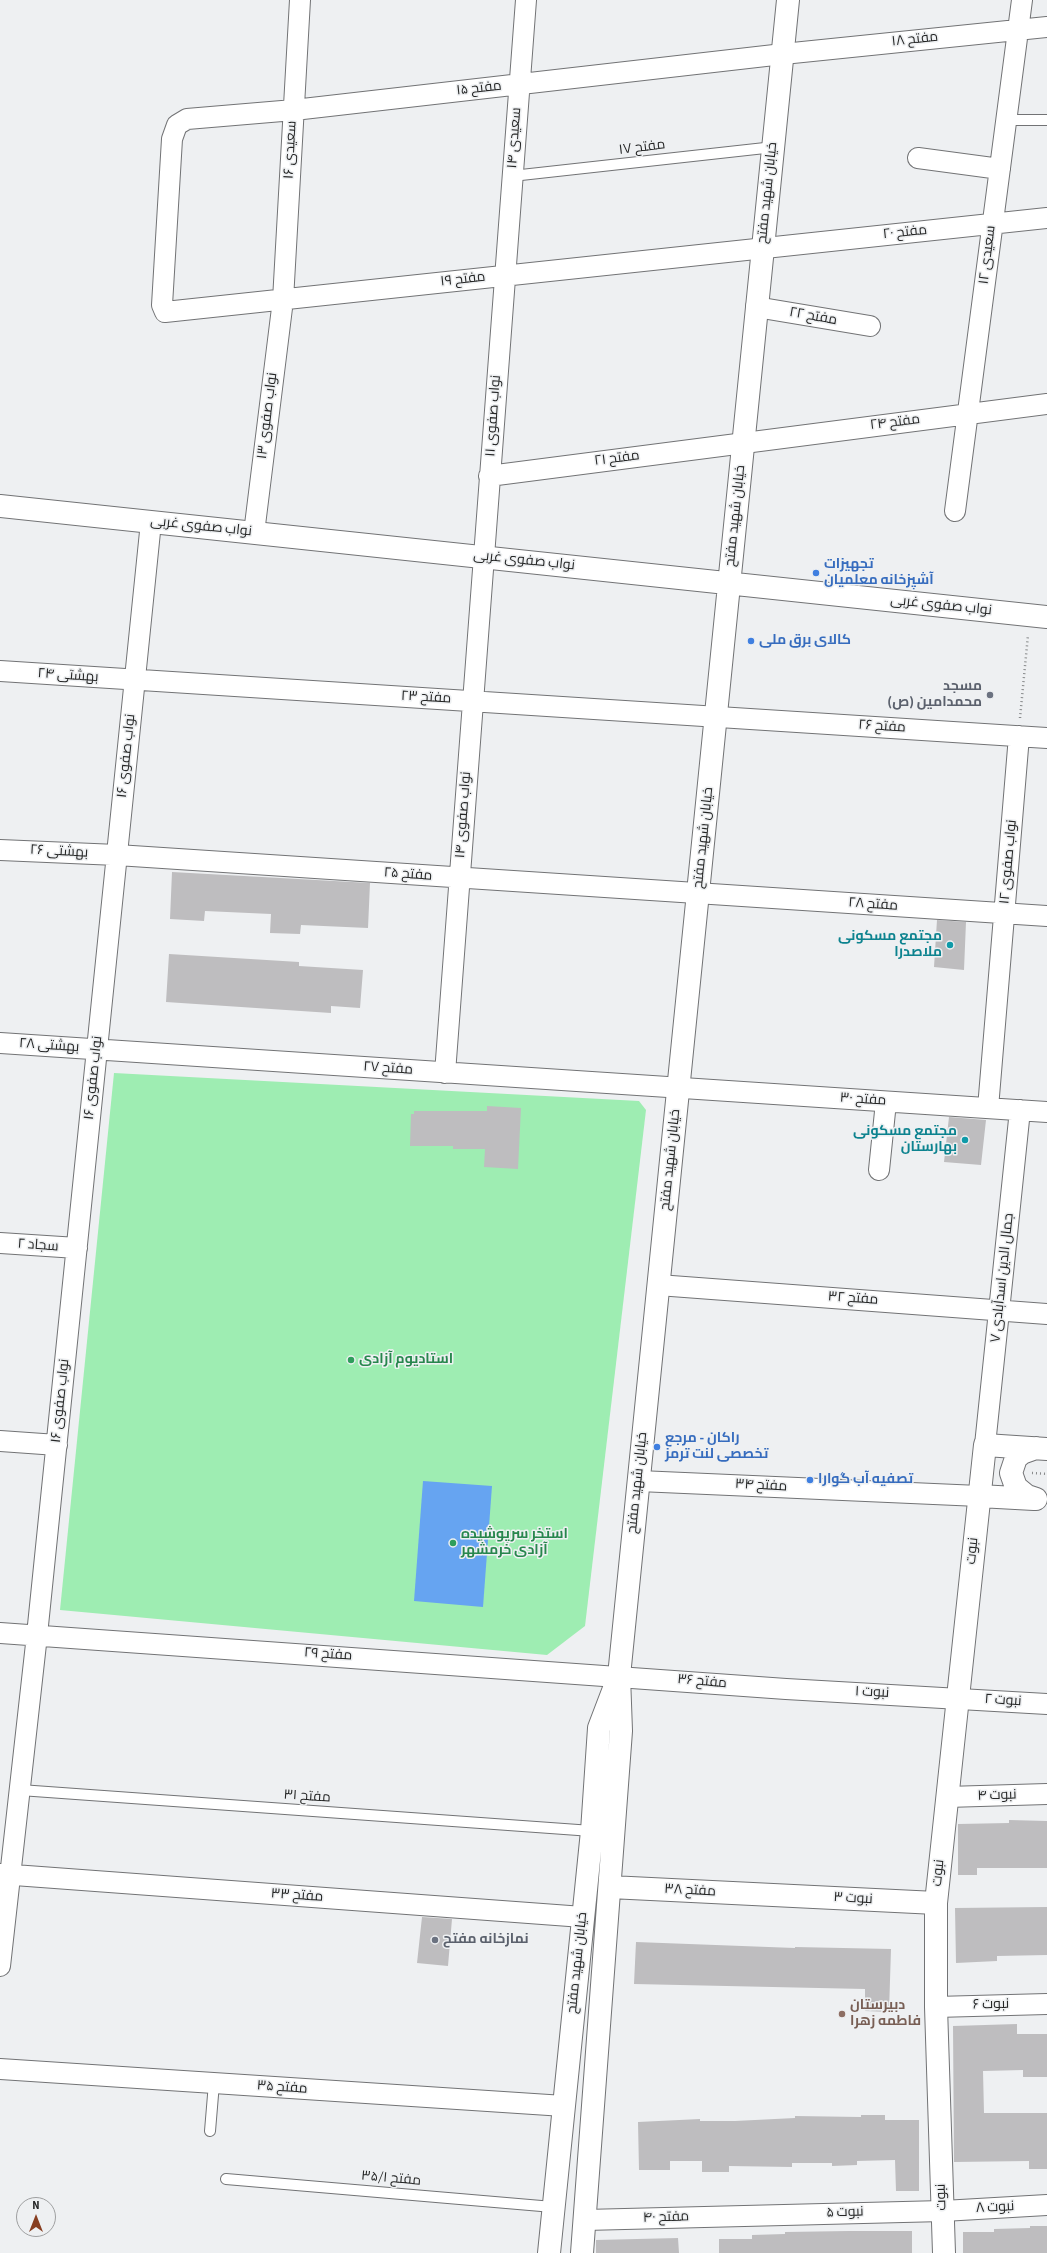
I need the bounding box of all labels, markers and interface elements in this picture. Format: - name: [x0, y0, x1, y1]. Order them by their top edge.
- street label: مفتح ۱۸: [891, 29, 939, 51]
- street label: مفتح ۱۵: [455, 78, 503, 100]
- street label: سعیدی ۱۴: [504, 107, 526, 169]
- street label: سعیدی ۱۶: [281, 120, 301, 180]
- street label: مفتح ۱۷: [618, 137, 666, 159]
- street label: خیابان شهید مفتح: [754, 141, 782, 245]
- street label: مفتح ۲۰: [882, 222, 928, 244]
- street label: سعیدی ۱۲: [976, 225, 1000, 285]
- street label: مفتح ۱۹: [440, 269, 486, 291]
- street label: مفتح ۲۲: [788, 305, 838, 329]
- street label: نواب صفوی ۱۳: [254, 372, 282, 460]
- street label: نواب صفوی ۱۱: [483, 375, 505, 457]
- street label: مفتح ۲۴: [869, 412, 921, 434]
- street label: مفتح ۲۱: [593, 448, 641, 470]
- street label: خیابان شهید مفتح: [722, 464, 750, 568]
- street label: نواب صفوی غربی: [149, 513, 253, 541]
- street label: نواب صفوی غربی: [472, 547, 576, 575]
- place label: تجهيزات آشپزخانه معلمیان: [824, 557, 934, 590]
- marker: تجهيزات آشپزخانه معلمیان: [811, 568, 821, 578]
- street label: نواب صفوی غربی: [889, 592, 993, 620]
- place label: کالای برق ملی: [759, 633, 851, 649]
- marker: کالای برق ملی: [746, 636, 756, 646]
- street label: بهشتی ۲۴: [37, 665, 99, 687]
- place label: مسجد محمدامین (ص): [887, 679, 982, 712]
- street label: مفتح ۲۳: [400, 688, 452, 708]
- marker: مسجد محمدامین (ص): [985, 690, 995, 700]
- street label: نواب صفوی ۱۶: [114, 713, 140, 799]
- street label: مفتح ۲۶: [858, 717, 906, 737]
- street label: نواب صفوی ۱۴: [453, 771, 475, 859]
- street label: خیابان شهید مفتح: [690, 786, 718, 890]
- street label: نواب صفوی ۱۲: [997, 819, 1021, 905]
- street label: بهشتی ۲۶: [29, 842, 89, 862]
- street label: مفتح ۲۵: [383, 865, 433, 885]
- street label: مفتح ۲۸: [848, 895, 898, 915]
- place label: مجتمع مسکونی ملاصدرا: [838, 929, 942, 962]
- marker: مجتمع مسکونی ملاصدرا: [945, 940, 955, 950]
- street label: نواب صفوی ۱۶: [81, 1035, 107, 1121]
- street label: بهشتی ۲۸: [18, 1036, 80, 1056]
- street label: مفتح ۲۷: [363, 1059, 413, 1079]
- street label: مفتح ۳۰: [839, 1090, 887, 1110]
- street label: خیابان شهید مفتح: [657, 1108, 685, 1212]
- place label: مجتمع مسکونی بهارستان: [853, 1124, 957, 1156]
- marker: مجتمع مسکونی بهارستان: [960, 1135, 970, 1145]
- street label: جمال الدین اسدآبادی ۷: [988, 1212, 1018, 1344]
- street label: سجاد ۲: [17, 1236, 59, 1256]
- street label: مفتح ۳۲: [827, 1289, 879, 1309]
- place label: استادیوم آزادی: [359, 1352, 453, 1368]
- marker: استادیوم آزادی: [346, 1355, 356, 1365]
- street label: نواب صفوی ۱۶: [48, 1358, 74, 1444]
- street label: خیابان شهید مفتح: [624, 1431, 652, 1535]
- place label: راکان - مرجع تخصصی لنت ترمز: [665, 1431, 768, 1464]
- marker: راکان - مرجع تخصصی لنت ترمز: [652, 1442, 662, 1452]
- place label: تصفیه آب گوارا: [818, 1472, 913, 1488]
- marker: تصفیه آب گوارا: [805, 1475, 815, 1485]
- street label: مفتح ۳۴: [734, 1476, 788, 1496]
- place label: استخر سرپوشیده آزادی خرمشهر: [461, 1527, 568, 1560]
- street label: نبوت: [963, 1537, 983, 1565]
- marker: استخر سرپوشیده آزادی خرمشهر: [448, 1538, 458, 1548]
- street label: مفتح ۲۹: [303, 1645, 353, 1665]
- street label: مفتح ۳۶: [676, 1671, 728, 1693]
- street label: نبوت ۱: [855, 1684, 889, 1702]
- street label: نبوت ۲: [984, 1691, 1022, 1711]
- street label: مفتح ۳۱: [283, 1787, 331, 1807]
- street label: نبوت ۴: [977, 1787, 1017, 1805]
- street label: نبوت: [929, 1859, 949, 1887]
- street label: مفتح ۳۸: [664, 1881, 716, 1901]
- street label: مفتح ۳۳: [270, 1886, 324, 1906]
- street label: نبوت ۳: [833, 1890, 873, 1908]
- street label: خیابان شهید مفتح: [564, 1911, 592, 2015]
- place label: نمازخانه مفتح: [443, 1932, 529, 1948]
- marker: نمازخانه مفتح: [430, 1935, 440, 1945]
- street label: نبوت ۶: [973, 1996, 1009, 2014]
- place label: دبیرستان فاطمه زهرا: [850, 1998, 921, 2030]
- marker: دبیرستان فاطمه زهرا: [837, 2009, 847, 2019]
- street label: مفتح ۳۵: [256, 2078, 308, 2098]
- street label: مفتح ۳۵/۱: [360, 2168, 422, 2190]
- street label: نبوت: [933, 2183, 951, 2211]
- north arrow: [16, 2197, 56, 2237]
- text: N: [32, 2198, 40, 2213]
- street label: نبوت ۸: [975, 2199, 1015, 2217]
- street label: نبوت ۵: [826, 2204, 864, 2222]
- street label: مفتح ۴۰: [643, 2209, 689, 2227]

